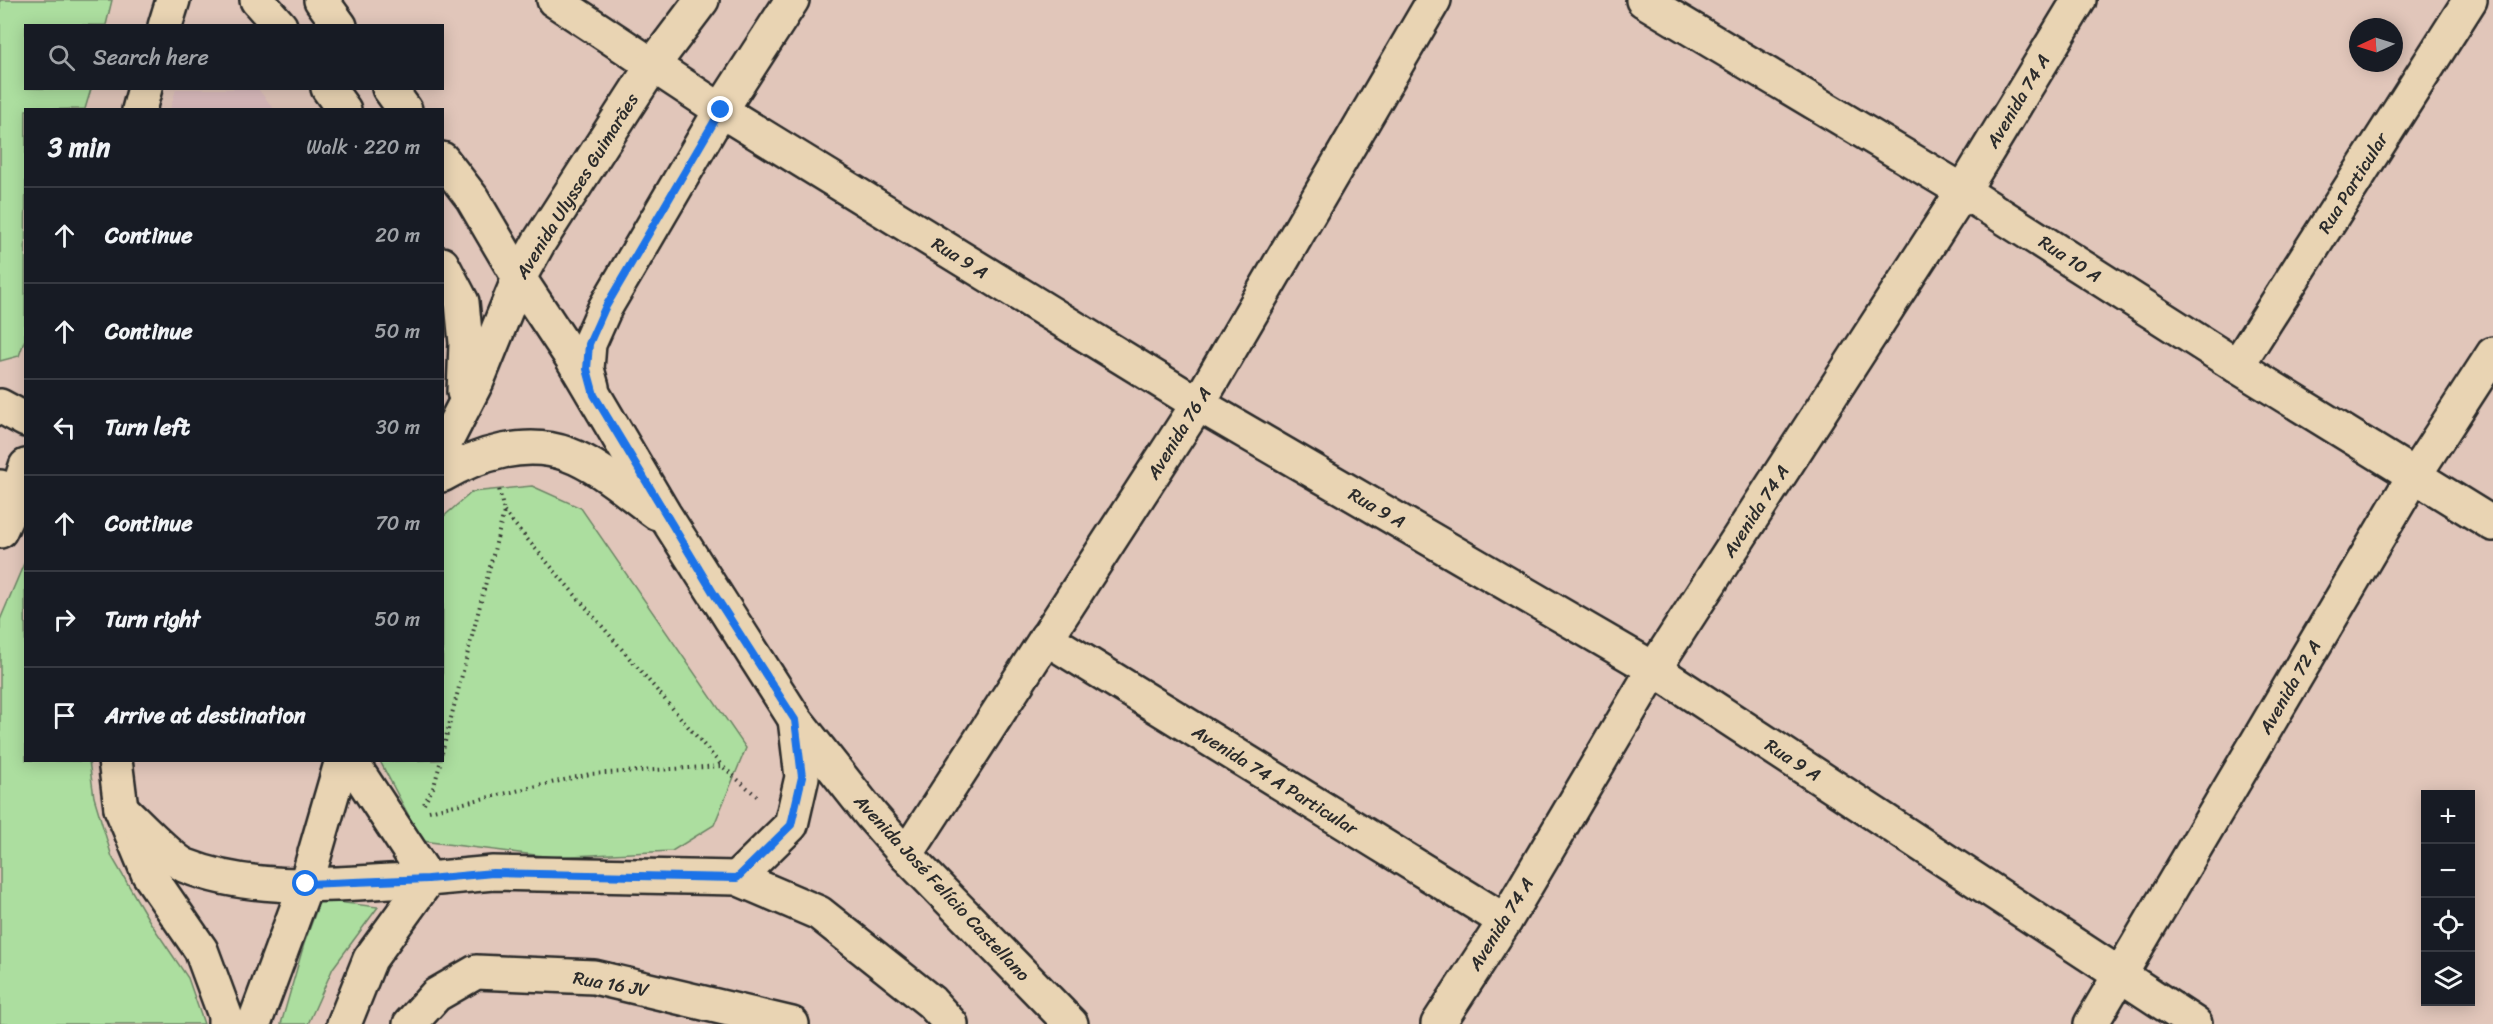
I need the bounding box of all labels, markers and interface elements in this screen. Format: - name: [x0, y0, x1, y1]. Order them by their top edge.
- north arrow: [2349, 18, 2403, 72]
- search box: [24, 24, 444, 90]
- text: Search here: [93, 38, 209, 77]
- icon: search: [45, 41, 78, 74]
- street label: Avenida 74 A: [1977, 48, 2059, 155]
- street label: Avenida Ulysses Guimarães: [506, 86, 648, 286]
- route end: [707, 96, 733, 122]
- text: 3 min: [48, 124, 110, 170]
- street label: Rua Particular: [2309, 125, 2398, 240]
- text: Walk · 220 m: [306, 130, 420, 165]
- text: Continue: [105, 216, 193, 255]
- text: 20 m: [375, 218, 420, 253]
- icon: ahead: [48, 219, 81, 252]
- street label: Rua 10 A: [2032, 227, 2108, 291]
- street label: Rua 9 A: [925, 228, 995, 288]
- text: Continue: [105, 312, 193, 351]
- text: 50 m: [375, 314, 420, 349]
- icon: ahead: [48, 315, 81, 348]
- street label: Avenida 76 A: [1137, 380, 1220, 487]
- text: Turn left: [105, 408, 190, 447]
- text: 30 m: [376, 410, 420, 445]
- icon: left: [48, 411, 81, 444]
- street label: Avenida 74 A: [1713, 458, 1798, 565]
- street label: Rua 9 A: [1342, 479, 1412, 537]
- text: Continue: [105, 504, 193, 543]
- text: 70 m: [375, 506, 420, 541]
- icon: ahead: [48, 507, 81, 540]
- text: Turn right: [105, 600, 200, 639]
- text: 50 m: [375, 602, 420, 637]
- icon: right: [48, 603, 81, 636]
- street label: Avenida 72 A: [2250, 634, 2330, 741]
- text: Arrive at destination: [105, 696, 306, 735]
- icon: arrive: [48, 699, 81, 732]
- street label: Avenida 74 A Particular: [1185, 715, 1366, 845]
- street label: Rua 9 A: [1758, 730, 1828, 790]
- street label: Avenida José Felício Castellano: [845, 786, 1038, 989]
- map controls: [2421, 790, 2475, 1006]
- button: +: [2421, 790, 2475, 844]
- button: −: [2421, 844, 2475, 898]
- route start: [292, 870, 318, 896]
- street label: Avenida 74 A: [1459, 871, 1542, 978]
- button: locate: [2421, 898, 2475, 952]
- button: layers: [2421, 952, 2475, 1006]
- street label: Rua 16 JV: [571, 962, 653, 1007]

